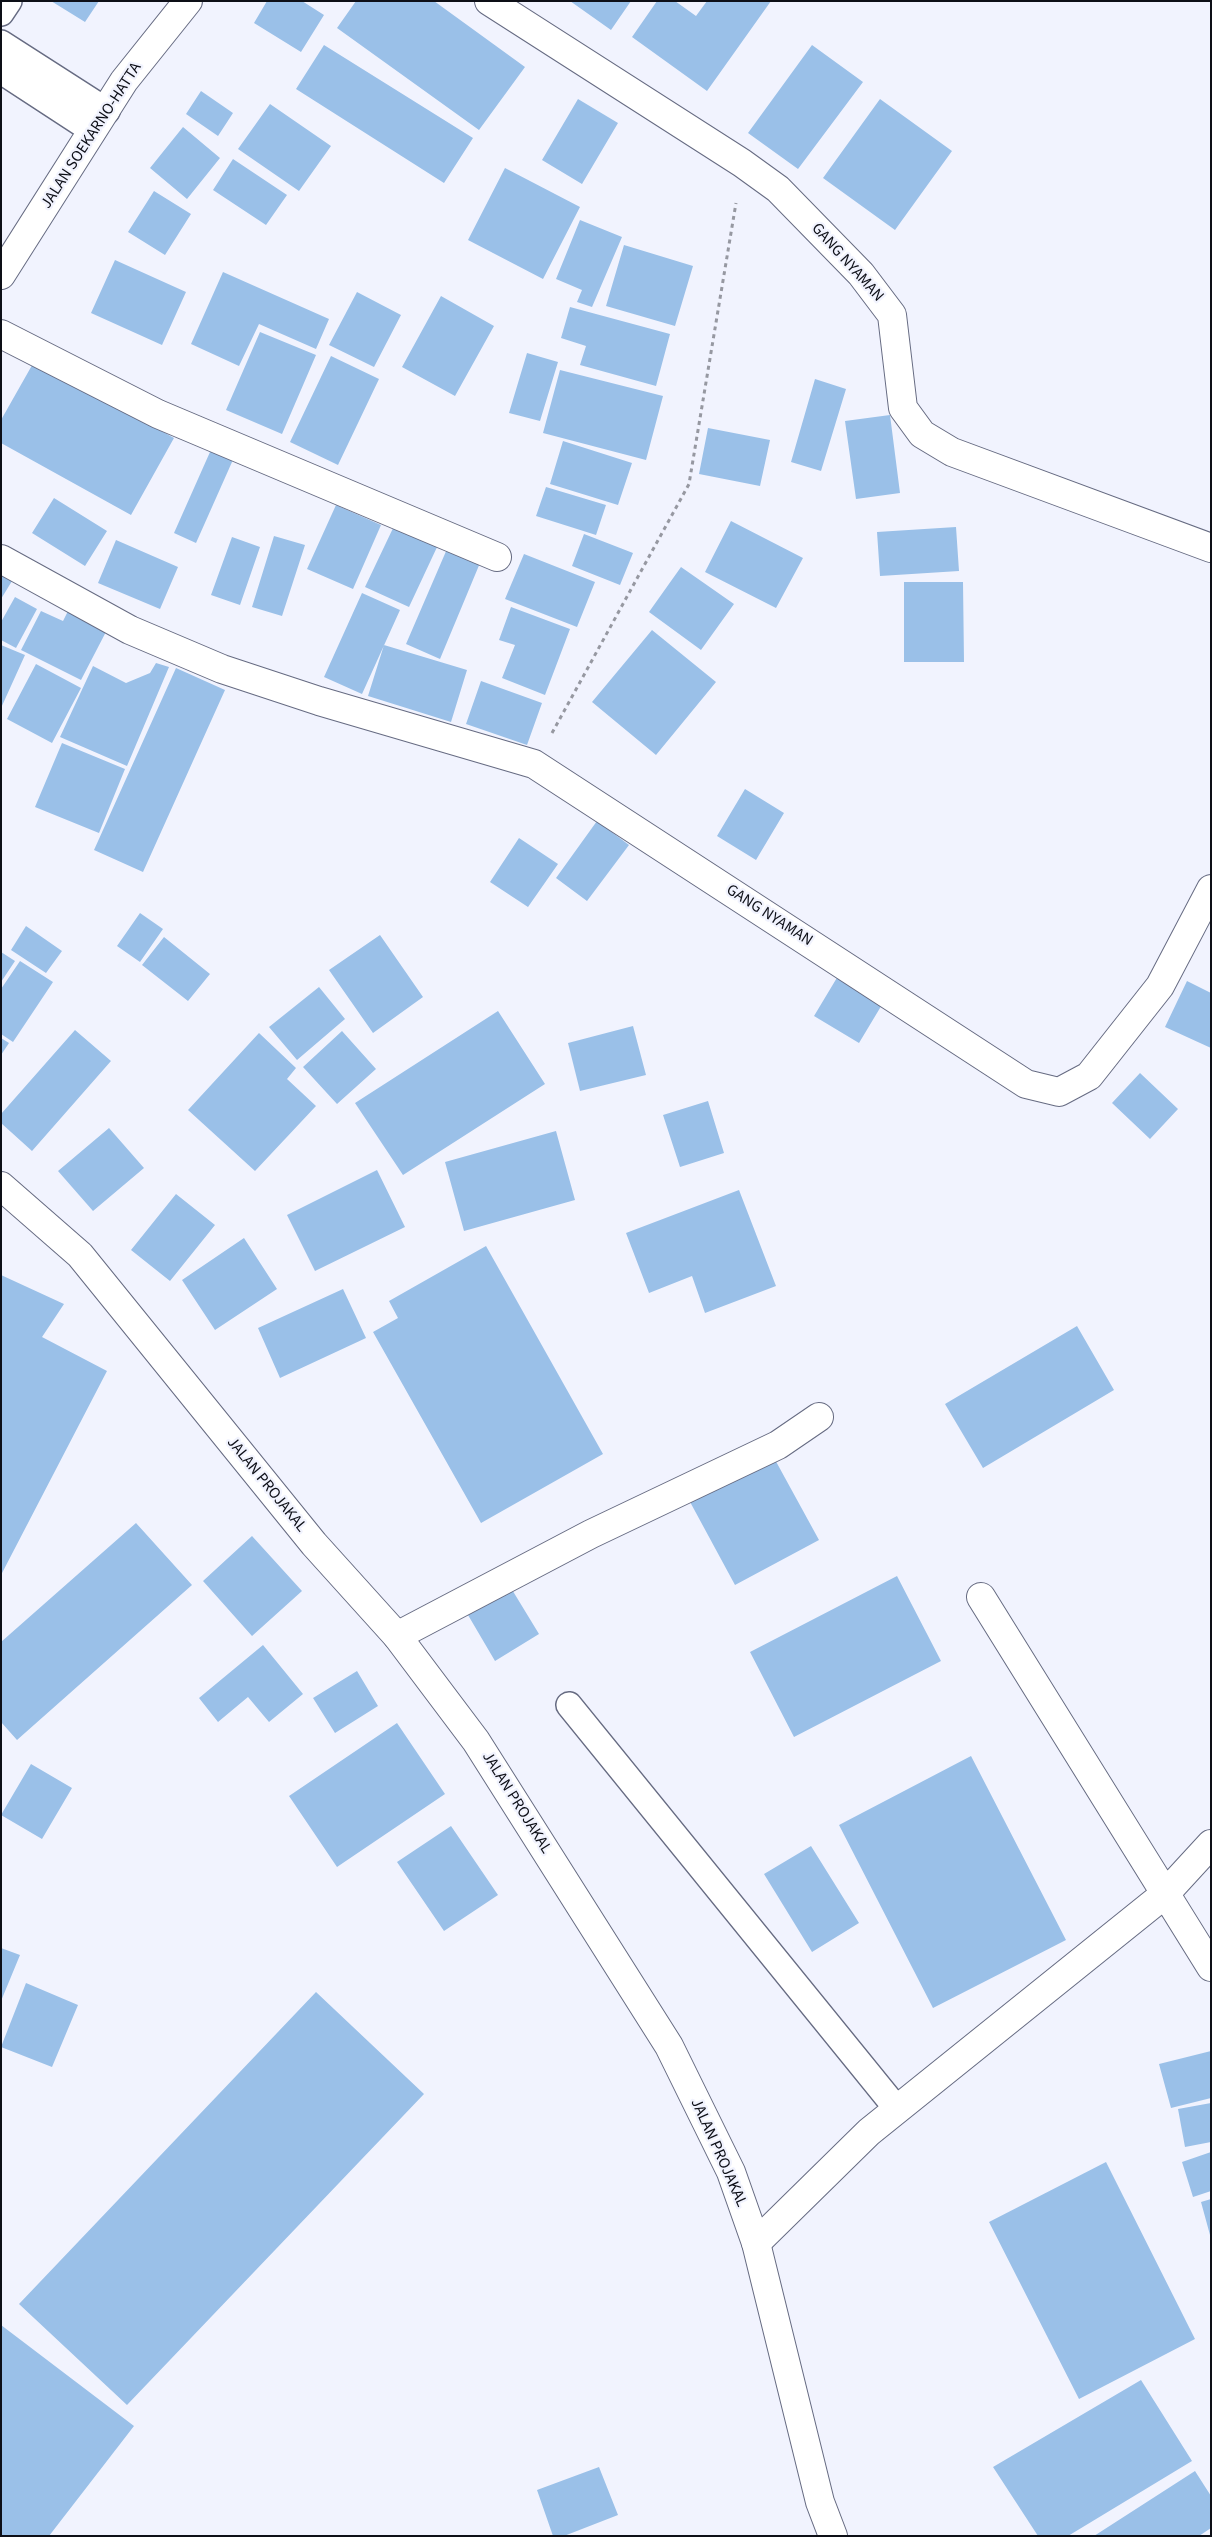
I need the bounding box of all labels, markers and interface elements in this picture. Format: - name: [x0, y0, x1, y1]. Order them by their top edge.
- street label: JALAN SOEKARNO-HATTA: [38, 59, 146, 213]
- street label: GANG NYAMAN: [807, 220, 887, 306]
- street label: GANG NYAMAN: [722, 881, 816, 951]
- street label: JALAN PROJAKAL: [222, 1434, 310, 1536]
- street label: JALAN PROJAKAL: [477, 1749, 555, 1857]
- street label: JALAN PROJAKAL: [686, 2096, 750, 2210]

